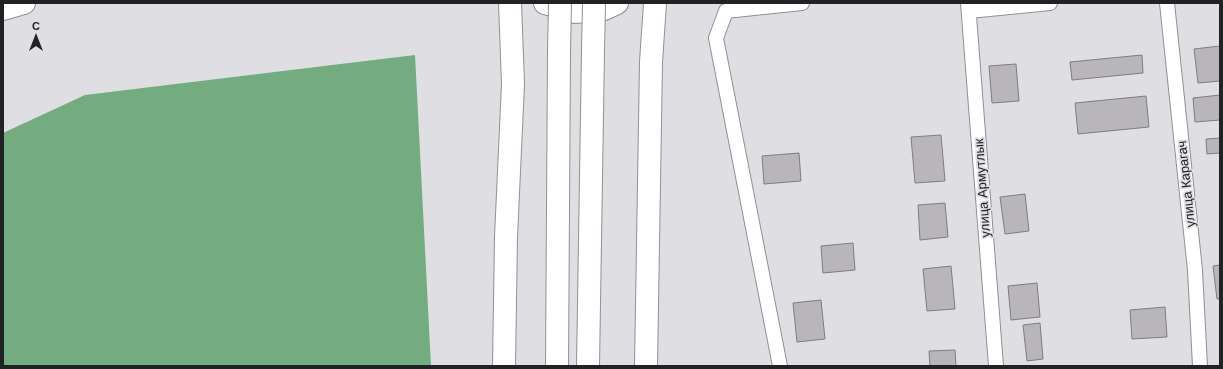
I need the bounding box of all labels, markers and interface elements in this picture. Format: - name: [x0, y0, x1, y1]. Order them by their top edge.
- north arrow: [16, 16, 56, 56]
- text: С: [32, 20, 40, 32]
- street label: улица Армутлык: [971, 138, 993, 238]
- street label: улица Карагач: [1174, 140, 1198, 228]

